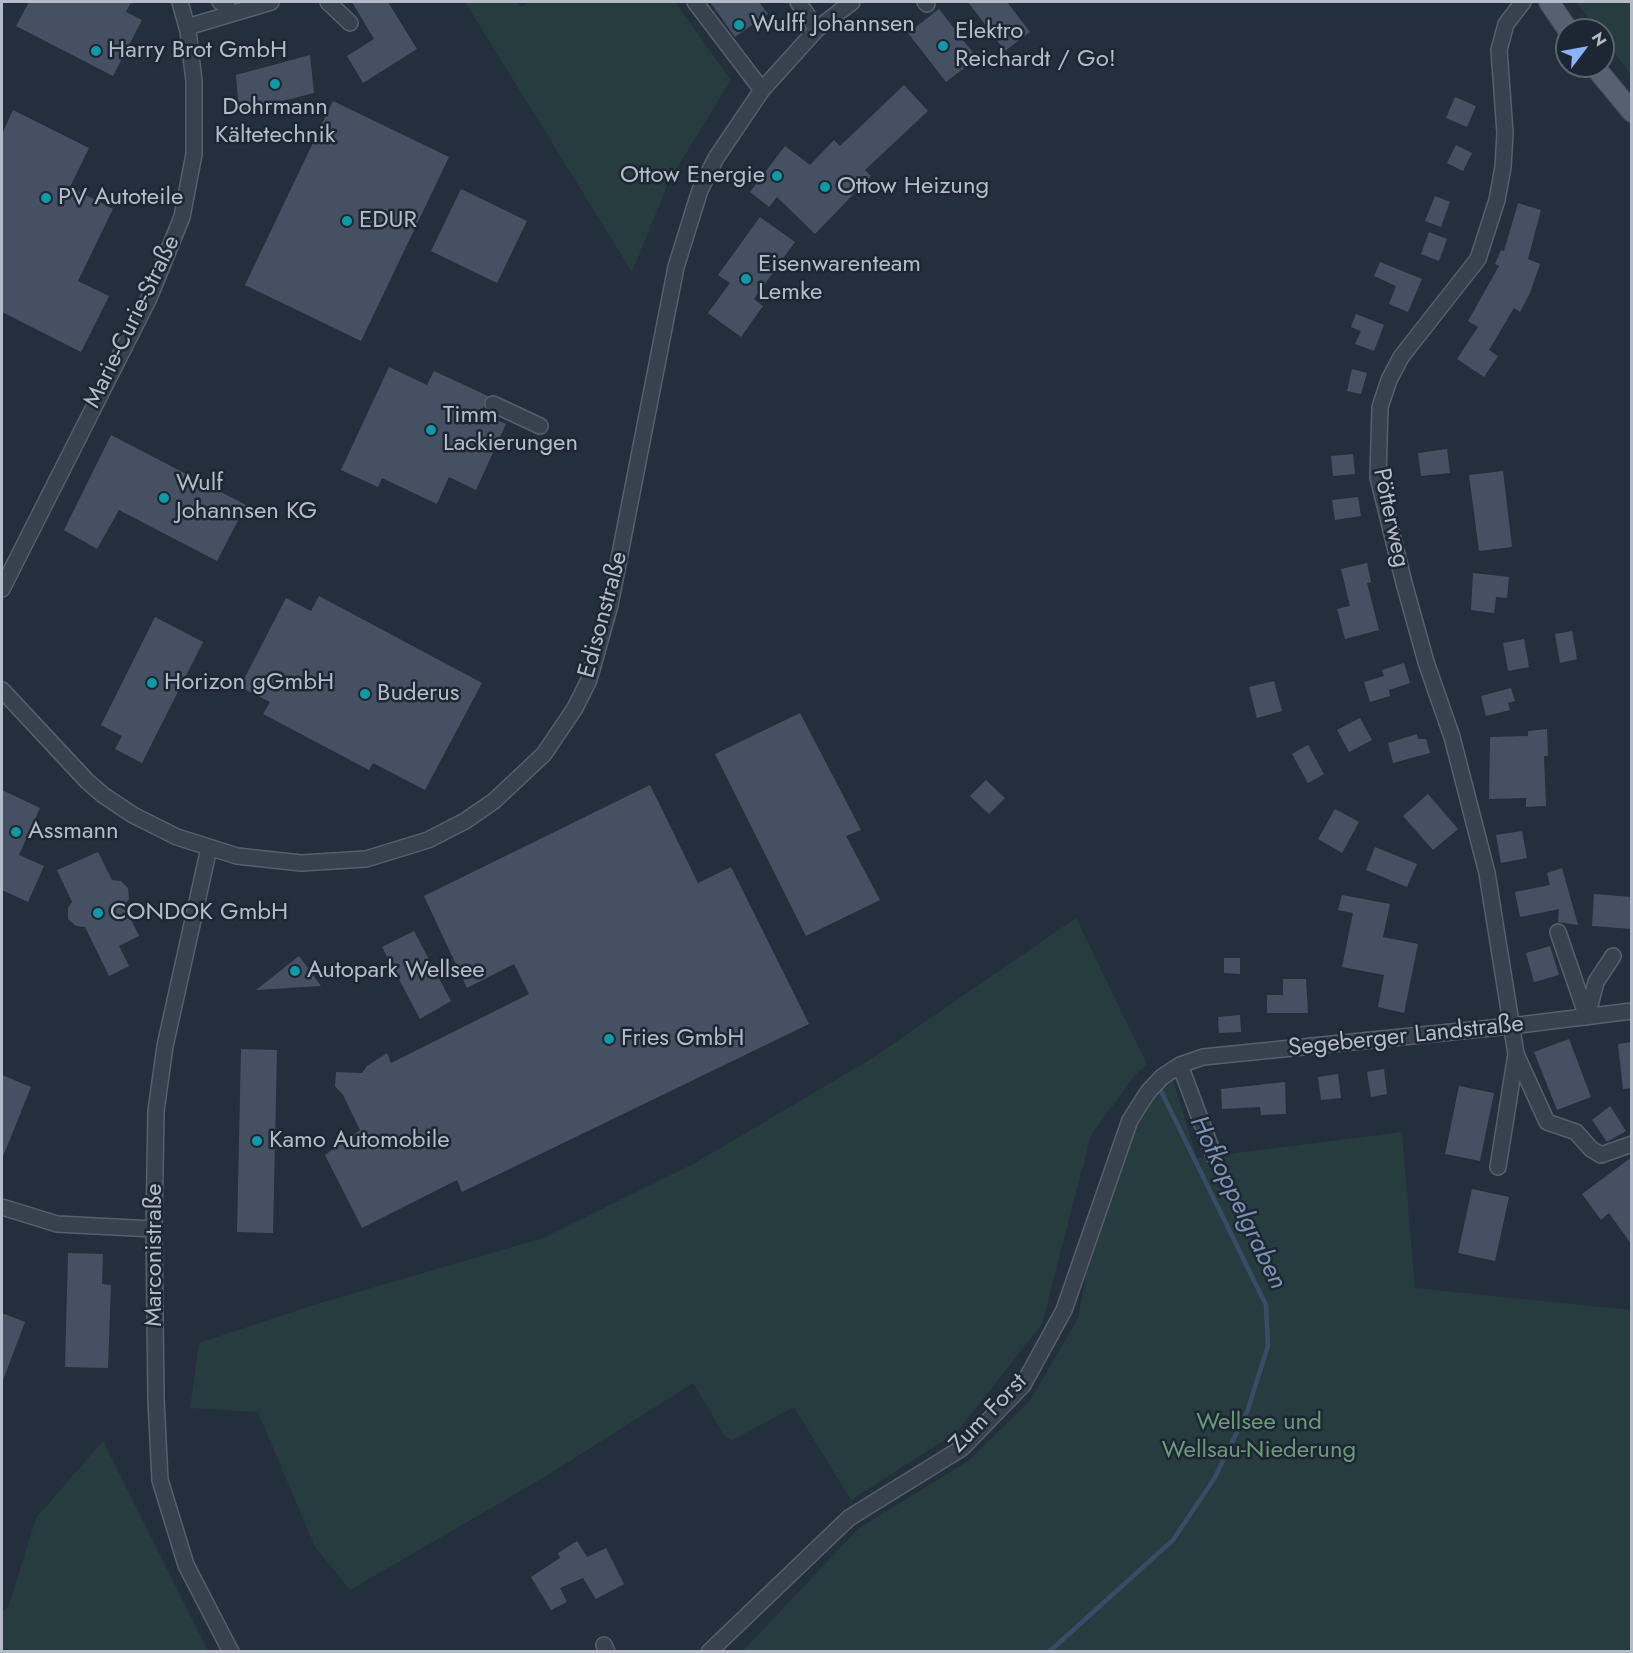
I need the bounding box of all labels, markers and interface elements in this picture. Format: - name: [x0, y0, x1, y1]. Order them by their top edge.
- place label: Wulff Johannsen: [751, 11, 915, 39]
- marker: Wulff Johannsen: [732, 18, 746, 32]
- place label: Elektro Reichardt / Go!: [955, 18, 1116, 74]
- north arrow: [1555, 18, 1615, 78]
- text: N: [1586, 28, 1612, 51]
- place label: Harry Brot GmbH: [108, 37, 287, 65]
- marker: Elektro Reichardt / Go!: [936, 39, 950, 53]
- marker: Harry Brot GmbH: [89, 44, 103, 58]
- marker: Dohrmann Kältetechnik: [268, 77, 282, 91]
- place label: Dohrmann Kältetechnik: [215, 94, 335, 150]
- place label: Ottow Energie: [620, 162, 765, 190]
- marker: Ottow Energie: [770, 169, 784, 183]
- place label: Ottow Heizung: [837, 173, 989, 201]
- marker: Ottow Heizung: [818, 180, 832, 194]
- place label: PV Autoteile: [58, 184, 183, 212]
- marker: PV Autoteile: [39, 191, 53, 205]
- place label: EDUR: [359, 207, 417, 235]
- marker: EDUR: [340, 214, 354, 228]
- street label: Marie-Curie-Straße: [79, 231, 187, 413]
- place label: Eisenwarenteam Lemke: [758, 251, 921, 307]
- marker: Eisenwarenteam Lemke: [739, 272, 753, 286]
- place label: Timm Lackierungen: [443, 402, 578, 458]
- marker: Timm Lackierungen: [424, 423, 438, 437]
- street label: Pötterweg: [1365, 466, 1415, 570]
- place label: Wulf Johannsen KG: [176, 470, 317, 526]
- marker: Wulf Johannsen KG: [157, 491, 171, 505]
- street label: Edisonstraße: [573, 549, 635, 681]
- place label: Horizon gGmbH: [164, 669, 334, 697]
- marker: Horizon gGmbH: [145, 676, 159, 690]
- place label: Buderus: [377, 680, 460, 708]
- marker: Buderus: [358, 687, 372, 701]
- place label: Assmann: [28, 818, 119, 846]
- marker: Assmann: [9, 825, 23, 839]
- place label: CONDOK GmbH: [110, 899, 288, 927]
- marker: CONDOK GmbH: [91, 906, 105, 920]
- place label: Autopark Wellsee: [307, 957, 485, 985]
- marker: Autopark Wellsee: [288, 964, 302, 978]
- street label: Segeberger Landstraße: [1287, 1010, 1525, 1064]
- place label: Fries GmbH: [621, 1025, 744, 1053]
- marker: Fries GmbH: [602, 1032, 616, 1046]
- water label: Hofkoppelgraben: [1182, 1111, 1292, 1295]
- place label: Kamo Automobile: [269, 1127, 450, 1155]
- marker: Kamo Automobile: [250, 1134, 264, 1148]
- street label: Marconistraße: [141, 1183, 169, 1327]
- street label: Zum Forst: [944, 1368, 1034, 1460]
- park label: Wellsee und Wellsau-Niederung: [1162, 1409, 1356, 1465]

